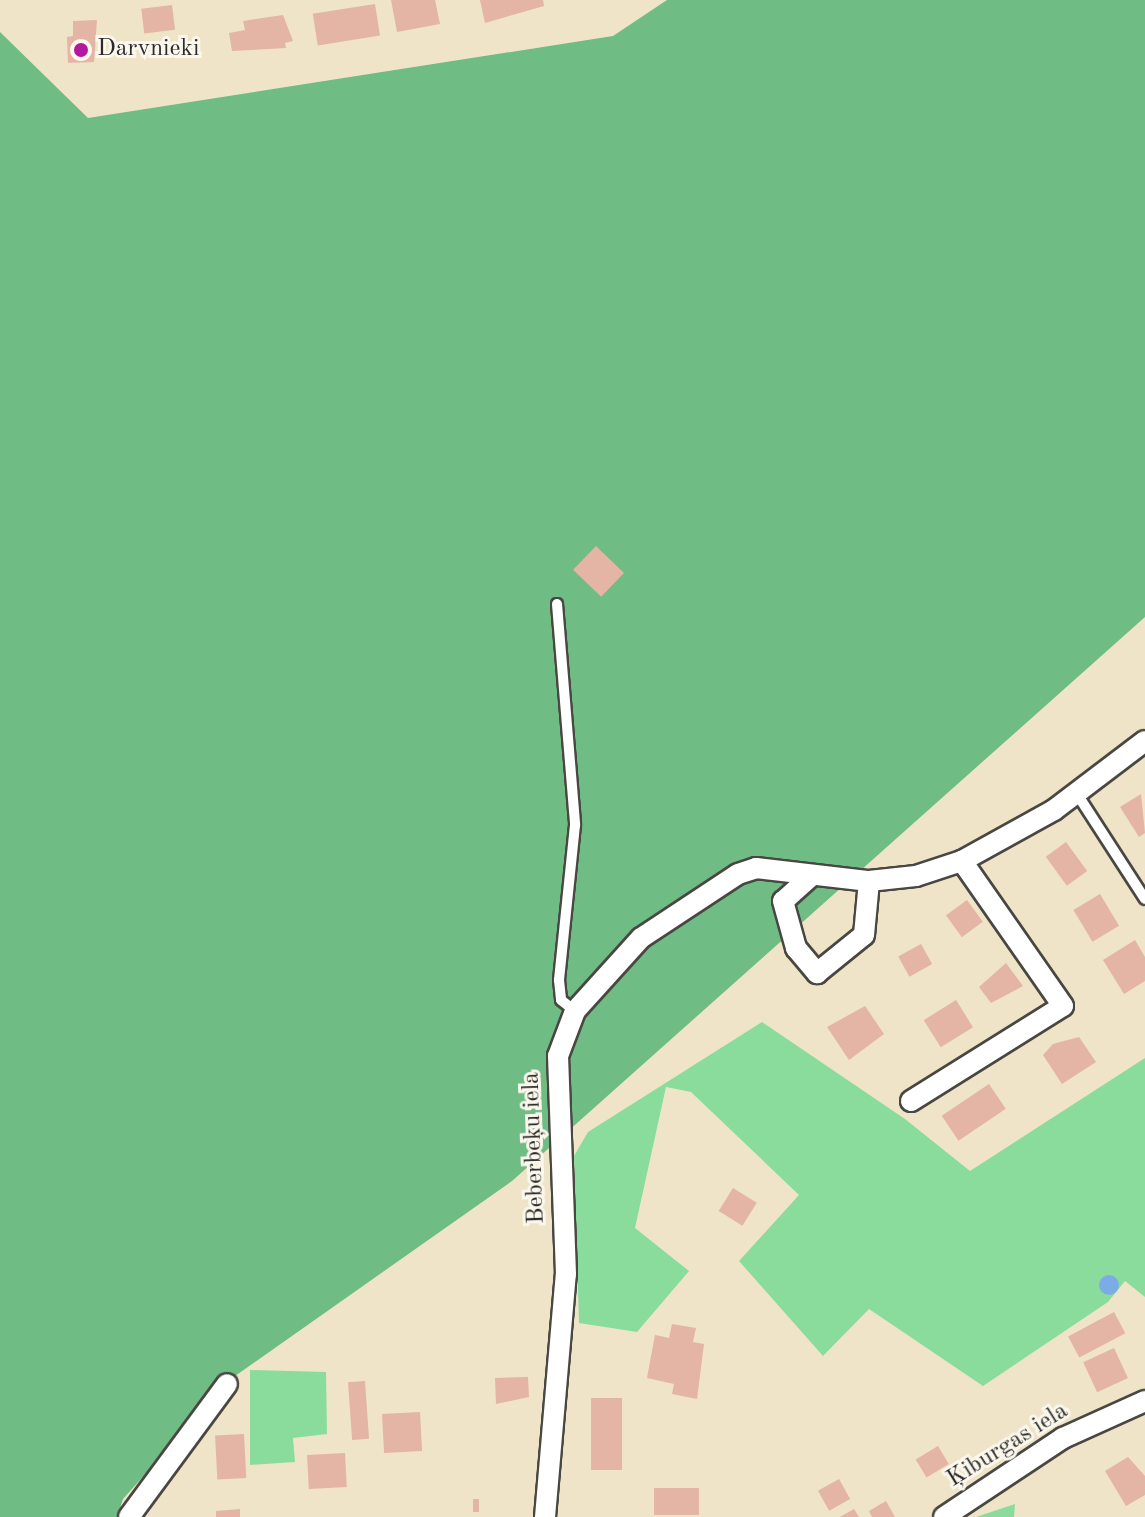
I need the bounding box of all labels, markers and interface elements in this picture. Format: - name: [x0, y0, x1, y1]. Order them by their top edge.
- place label: Darvnieki: [97, 36, 200, 64]
- marker: Darvnieki: [72, 41, 90, 59]
- street label: Beberbeķu iela: [518, 1072, 552, 1224]
- street label: Ķiburgas iela: [942, 1397, 1074, 1495]

